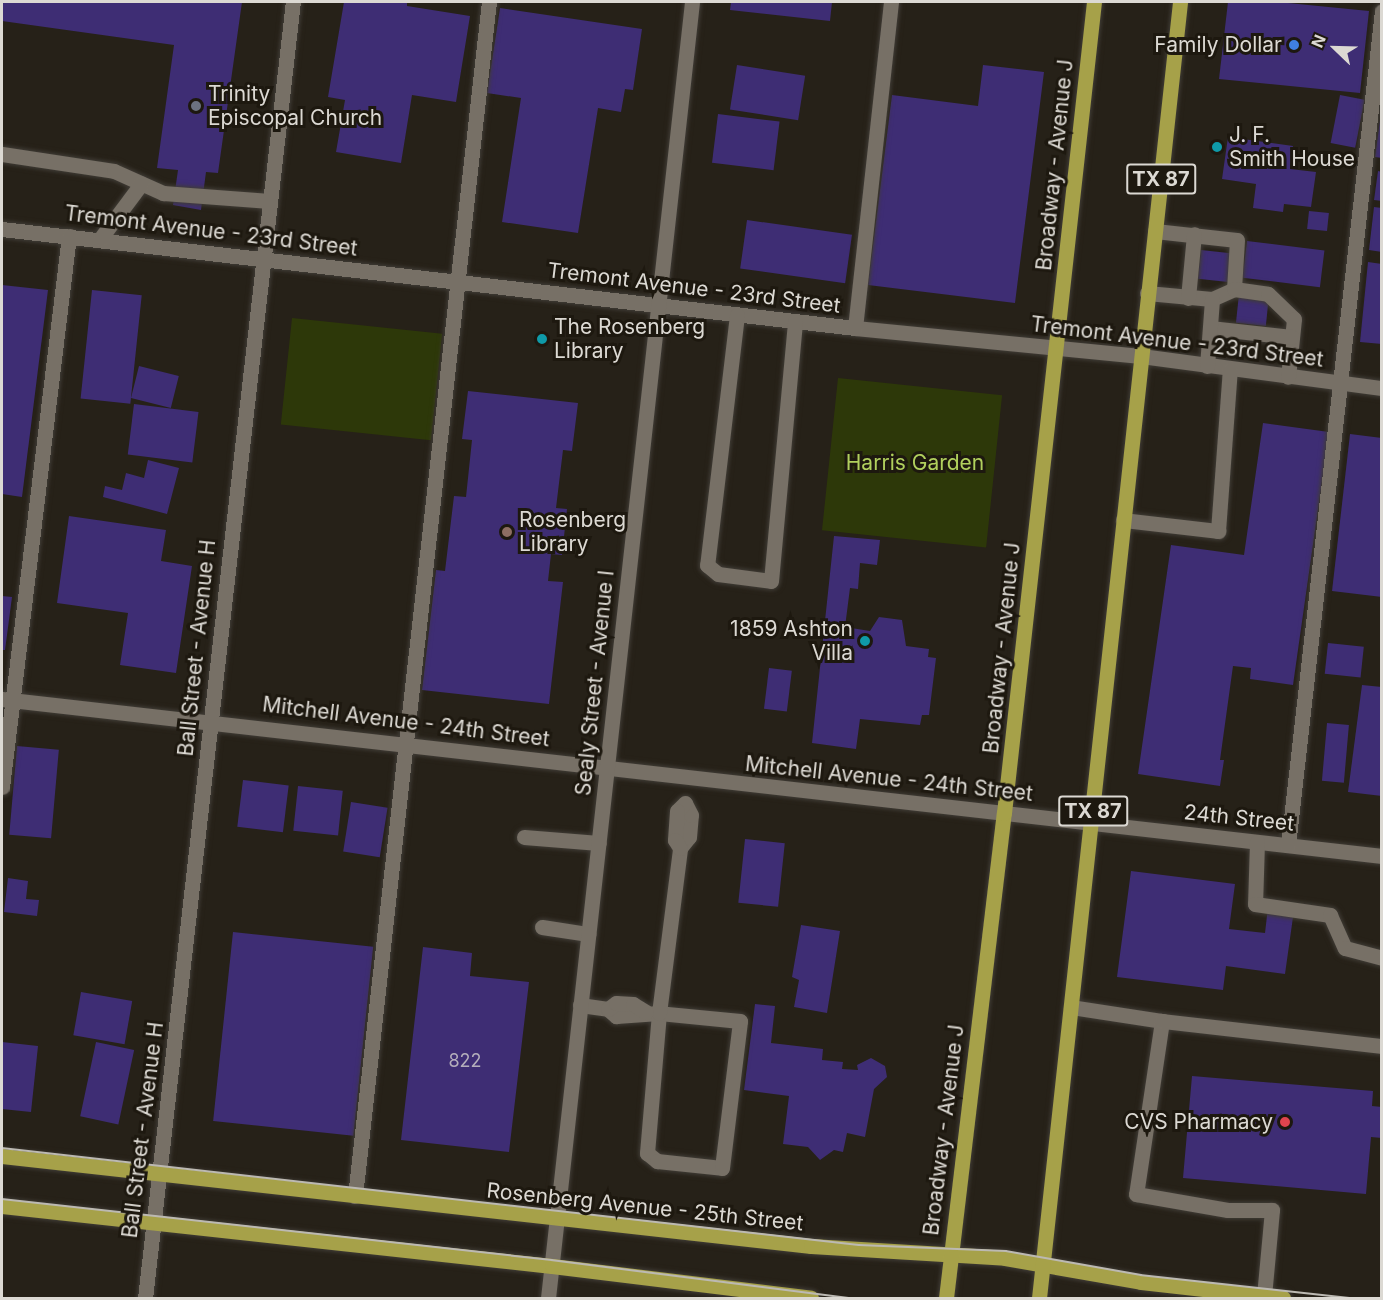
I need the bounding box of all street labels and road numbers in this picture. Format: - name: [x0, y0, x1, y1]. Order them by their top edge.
- street label: Broadway - Avenue J: [1031, 58, 1079, 272]
- road number: TX 87: [1125, 162, 1197, 196]
- street label: Tremont Avenue - 23rd Street: [63, 201, 359, 261]
- street label: Tremont Avenue - 23rd Street: [546, 258, 842, 318]
- street label: Tremont Avenue - 23rd Street: [1029, 312, 1325, 372]
- street label: Ball Street - Avenue H: [173, 538, 221, 758]
- street label: Broadway - Avenue J: [978, 541, 1026, 755]
- street label: Sealy Street - Avenue I: [571, 569, 619, 797]
- street label: Mitchell Avenue - 24th Street: [261, 692, 551, 752]
- street label: Mitchell Avenue - 24th Street: [744, 751, 1034, 807]
- road number: TX 87: [1057, 794, 1129, 828]
- street label: 24th Street: [1183, 800, 1295, 836]
- street label: Ball Street - Avenue H: [117, 1020, 169, 1240]
- street label: Broadway - Avenue J: [919, 1023, 969, 1237]
- street label: Rosenberg Avenue - 25th Street: [485, 1178, 805, 1236]

